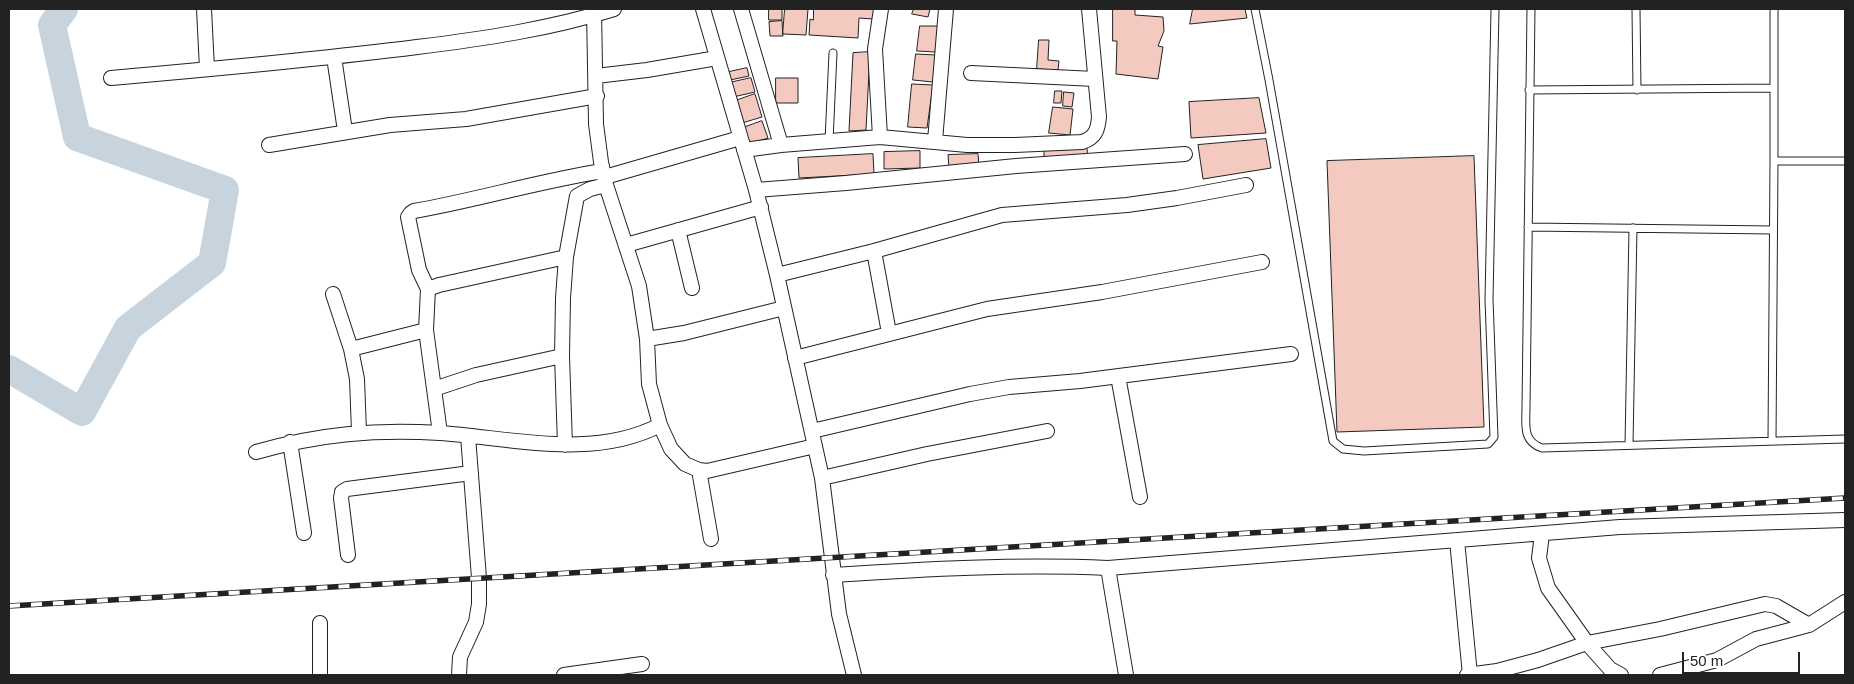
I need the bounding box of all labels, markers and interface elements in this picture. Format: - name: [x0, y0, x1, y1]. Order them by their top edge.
- scale bar: [1684, 642, 1802, 674]
- text: 50 m: [1690, 652, 1723, 669]

